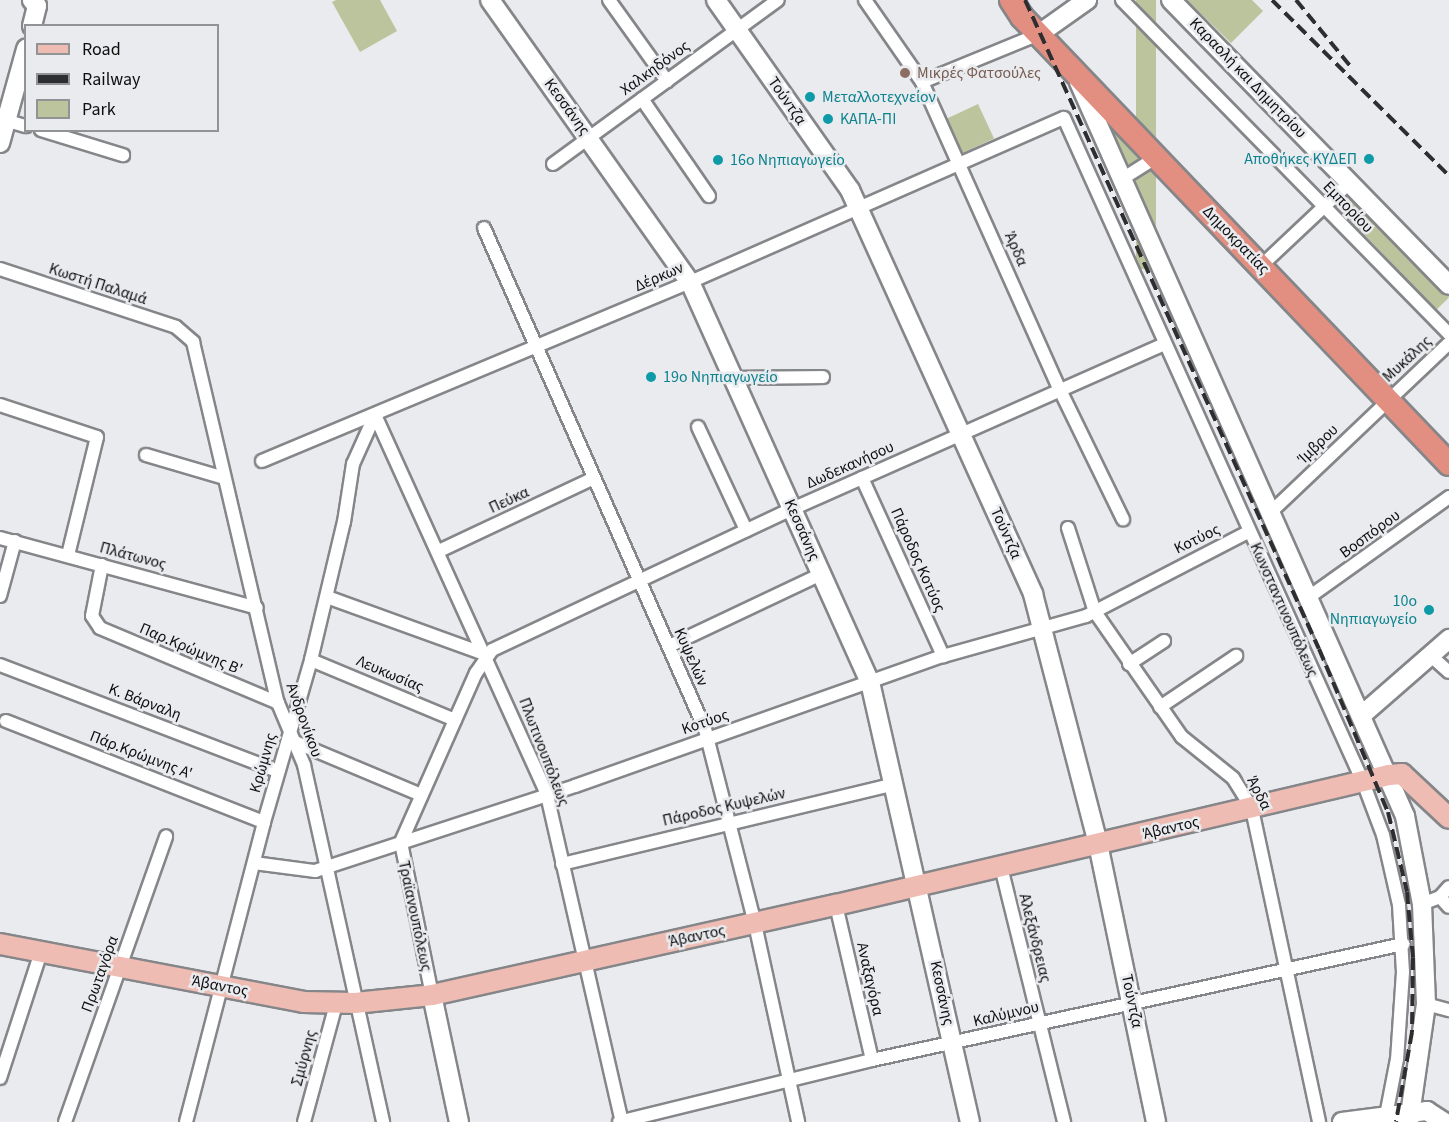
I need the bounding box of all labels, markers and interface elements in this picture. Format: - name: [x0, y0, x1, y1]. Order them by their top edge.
- street label: Καραολή και Δημητρίου: [1185, 14, 1311, 142]
- legend: [24, 24, 219, 132]
- street label: Χαλκηδόνος: [616, 36, 694, 100]
- text: Road: [82, 37, 121, 62]
- place label: Μικρές Φατσούλες: [917, 63, 1041, 83]
- marker: Μικρές Φατσούλες: [898, 66, 912, 80]
- text: Railway: [82, 67, 141, 92]
- street label: Τούντζα: [764, 73, 810, 129]
- street label: Κεσσάνης: [540, 75, 594, 139]
- place label: Μεταλλοτεχνείον: [822, 87, 936, 107]
- marker: Μεταλλοτεχνείον: [803, 90, 817, 104]
- text: Park: [82, 97, 116, 122]
- place label: ΚΑΠΑ-ΠΙ: [840, 109, 896, 129]
- marker: ΚΑΠΑ-ΠΙ: [821, 112, 835, 126]
- place label: Αποθήκες ΚΥΔΕΠ: [1244, 149, 1357, 169]
- place label: 16ο Νηπιαγωγείο: [730, 150, 845, 170]
- marker: Αποθήκες ΚΥΔΕΠ: [1362, 152, 1376, 166]
- marker: 16ο Νηπιαγωγείο: [711, 153, 725, 167]
- street label: Εμπορίου: [1319, 177, 1377, 237]
- street label: Δημοκρατίας: [1199, 202, 1273, 278]
- street label: Άρδα: [1000, 229, 1032, 269]
- street label: Δέρκων: [632, 258, 686, 296]
- street label: Κωστή Παλαμά: [46, 259, 150, 309]
- street label: Μυκάλης: [1379, 332, 1435, 386]
- place label: 19ο Νηπιαγωγείο: [663, 367, 778, 387]
- marker: 19ο Νηπιαγωγείο: [644, 370, 658, 384]
- street label: Ίμβρου: [1294, 420, 1342, 468]
- street label: Δωδεκανήσου: [803, 437, 897, 493]
- street label: Πεύκα: [486, 482, 532, 518]
- street label: Κεσσάνης: [780, 496, 824, 564]
- street label: Τούντζα: [986, 504, 1026, 562]
- street label: Πάροδος Κοτύος: [886, 505, 950, 615]
- street label: Βοσπόρου: [1336, 506, 1404, 562]
- street label: Κοτύος: [1171, 520, 1223, 558]
- street label: Πλάτωνος: [98, 538, 168, 574]
- street label: Κωνσταντινουπόλεως: [1246, 540, 1322, 680]
- place label: 10ο Νηπιαγωγείο: [1330, 591, 1417, 629]
- marker: 10ο Νηπιαγωγείο: [1422, 603, 1436, 617]
- street label: Παρ.Κρώμνης Β': [137, 619, 245, 679]
- street label: Κυψελών: [670, 625, 712, 689]
- street label: Λευκωσίας: [354, 651, 426, 697]
- street label: Κ. Βάρναλη: [106, 679, 184, 725]
- street label: Ανδρονίκου: [282, 680, 326, 760]
- street label: Πλωτινουπόλεως: [514, 695, 574, 809]
- street label: Κοτύος: [679, 705, 731, 739]
- street label: Πάρ.Κρώμνης Α': [87, 727, 195, 783]
- street label: Κρώμνης: [245, 731, 281, 795]
- street label: Άρδα: [1242, 773, 1276, 813]
- street label: Πάροδος Κυψελών: [661, 784, 787, 830]
- street label: Άβαντος: [1141, 812, 1201, 844]
- street label: Τραϊανουπόλεως: [394, 859, 436, 973]
- street label: Αλεξάνδρειας: [1015, 892, 1055, 984]
- street label: Άβαντος: [667, 921, 727, 951]
- street label: Πρωταγόρα: [77, 933, 123, 1015]
- street label: Αναξαγόρα: [852, 941, 888, 1017]
- street label: Κεσσάνης: [926, 959, 958, 1027]
- street label: Άβαντος: [190, 971, 250, 1001]
- street label: Τούντζα: [1117, 973, 1147, 1029]
- street label: Καλύμνου: [971, 997, 1041, 1031]
- street label: Σμύρνης: [287, 1028, 321, 1088]

